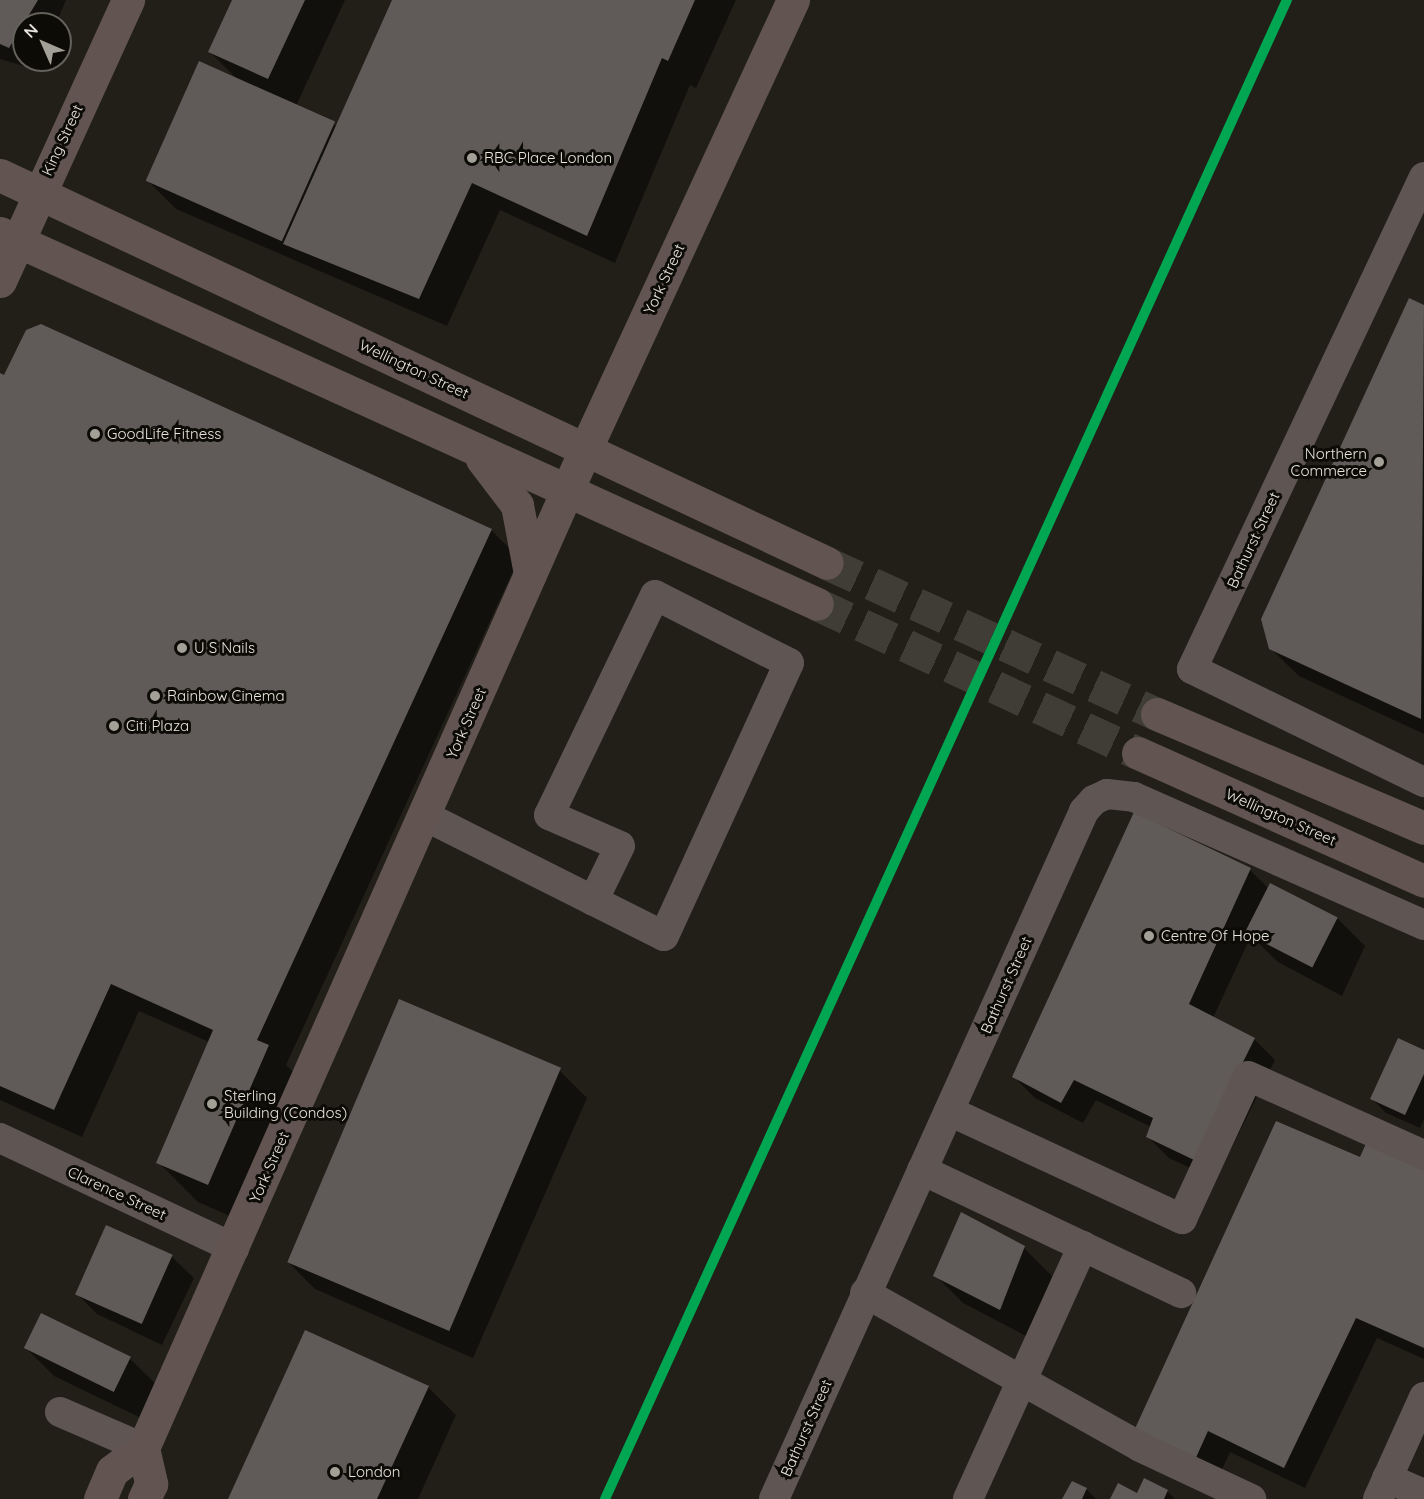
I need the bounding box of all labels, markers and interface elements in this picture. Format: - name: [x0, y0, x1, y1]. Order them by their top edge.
- north arrow: [12, 12, 72, 72]
- text: N: [19, 19, 42, 42]
- street label: King Street: [38, 102, 86, 178]
- place label: RBC Place London: [484, 149, 612, 167]
- marker: RBC Place London: [465, 151, 479, 165]
- street label: York Street: [640, 241, 688, 317]
- street label: Wellington Street: [356, 336, 472, 402]
- place label: GoodLife Fitness: [107, 425, 221, 443]
- marker: GoodLife Fitness: [88, 427, 102, 441]
- place label: Northern Commerce: [1291, 444, 1367, 479]
- marker: Northern Commerce: [1372, 455, 1386, 469]
- street label: Bathurst Street: [1223, 489, 1283, 591]
- place label: U S Nails: [194, 639, 255, 657]
- marker: U S Nails: [175, 641, 189, 655]
- street label: York Street: [442, 685, 490, 761]
- place label: Rainbow Cinema: [167, 687, 285, 705]
- marker: Rainbow Cinema: [148, 689, 162, 703]
- place label: Citi Plaza: [126, 717, 189, 735]
- marker: Citi Plaza: [107, 719, 121, 733]
- street label: Wellington Street: [1223, 785, 1339, 849]
- place label: Centre Of Hope: [1161, 927, 1269, 945]
- marker: Centre Of Hope: [1142, 929, 1156, 943]
- street label: Bathurst Street: [977, 934, 1035, 1036]
- place label: Sterling Building (Condos): [224, 1086, 347, 1121]
- marker: Sterling Building (Condos): [205, 1097, 219, 1111]
- street label: York Street: [245, 1129, 293, 1205]
- street label: Clarence Street: [65, 1162, 169, 1224]
- street label: Bathurst Street: [777, 1377, 835, 1479]
- marker: London: [326, 1463, 344, 1481]
- place label: London: [348, 1463, 401, 1481]

